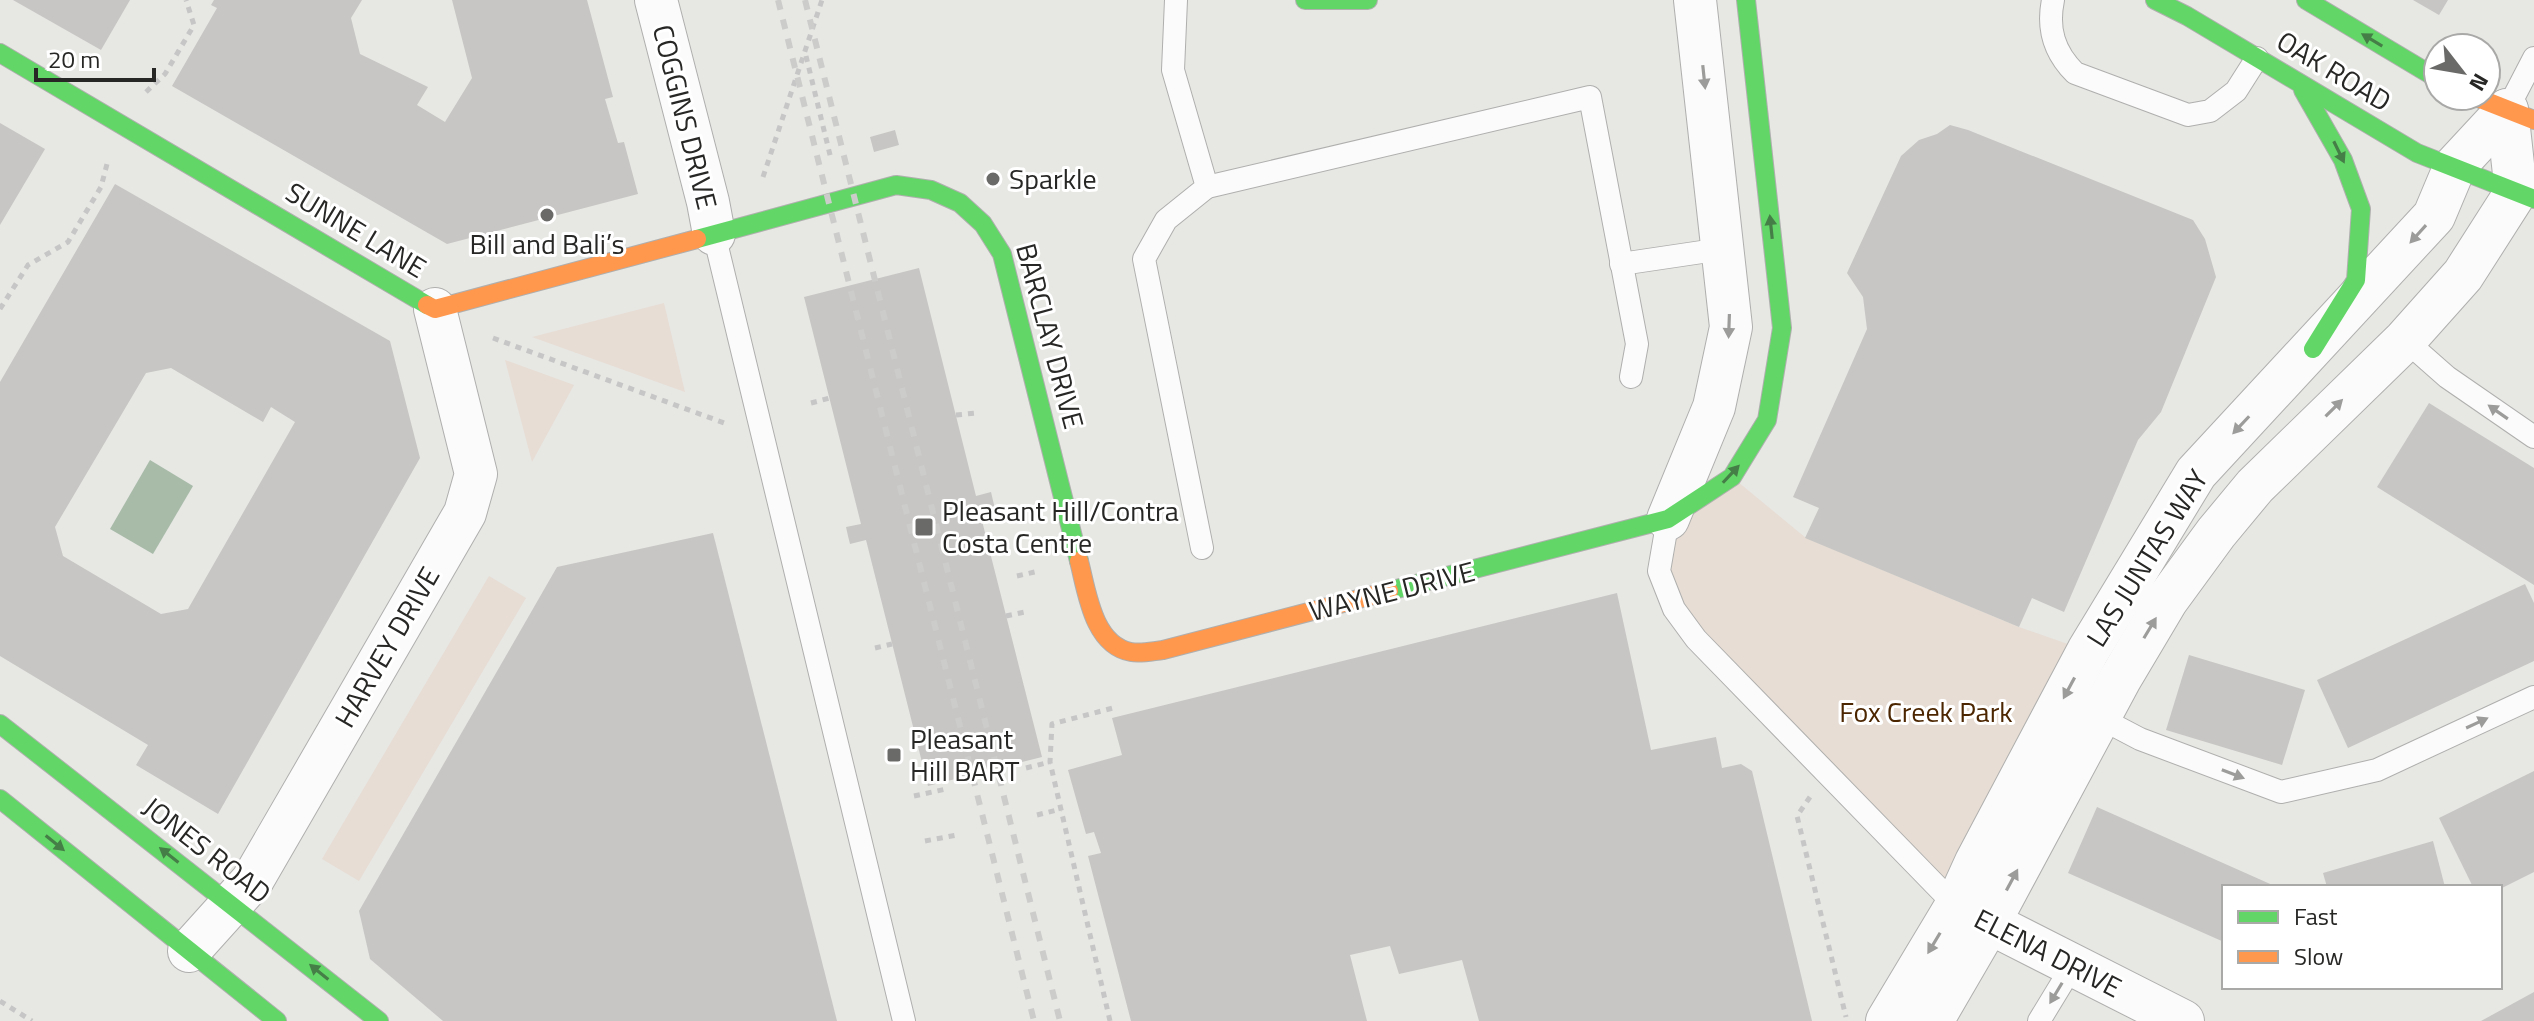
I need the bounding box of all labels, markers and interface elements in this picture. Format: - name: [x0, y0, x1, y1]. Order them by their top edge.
- street label: OAK ROAD: [2269, 19, 2400, 122]
- street label: COGGINS DRIVE: [642, 20, 729, 214]
- scale bar: [36, 32, 154, 82]
- north arrow: [2422, 32, 2502, 112]
- one-way arrow: [2361, 33, 2383, 47]
- text: 20 m: [48, 41, 100, 77]
- one-way arrow: [1697, 65, 1710, 90]
- text: N: [2461, 67, 2498, 98]
- one-way arrow: [2332, 140, 2346, 163]
- place label: Sparkle: [1009, 157, 1097, 200]
- marker: Sparkle: [984, 170, 1002, 188]
- street label: SUNNE LANE: [278, 171, 435, 288]
- marker: Bill and Bali’s: [538, 206, 556, 224]
- one-way arrow: [1764, 214, 1777, 239]
- place label: Bill and Bali’s: [470, 222, 624, 265]
- one-way arrow: [2409, 224, 2427, 243]
- street label: BARCLAY DRIVE: [1005, 238, 1096, 433]
- one-way arrow: [1722, 314, 1735, 339]
- one-way arrow: [2324, 399, 2343, 417]
- one-way arrow: [2487, 405, 2508, 420]
- one-way arrow: [2233, 415, 2251, 434]
- street label: LAS JUNTAS WAY: [2075, 461, 2218, 655]
- one-way arrow: [1721, 465, 1739, 484]
- place label: Pleasant Hill/Contra Costa Centre: [942, 489, 1179, 564]
- marker: Pleasant Hill/Contra Costa Centre: [913, 516, 935, 538]
- street label: WAYNE DRIVE: [1305, 549, 1479, 632]
- street label: HARVEY DRIVE: [323, 558, 450, 735]
- one-way arrow: [2143, 617, 2157, 639]
- one-way arrow: [2062, 677, 2076, 699]
- park label: Fox Creek Park: [1839, 690, 2013, 733]
- one-way arrow: [2465, 716, 2489, 730]
- place label: Pleasant Hill BART: [910, 717, 1020, 792]
- marker: Pleasant Hill BART: [885, 746, 903, 764]
- one-way arrow: [2221, 768, 2245, 781]
- street label: JONES ROAD: [134, 786, 281, 913]
- one-way arrow: [45, 834, 65, 851]
- one-way arrow: [159, 848, 179, 864]
- one-way arrow: [2006, 869, 2019, 892]
- legend: [2222, 885, 2502, 989]
- street label: ELENA DRIVE: [1967, 897, 2129, 1008]
- text: Fast: [2294, 898, 2338, 934]
- one-way arrow: [1927, 932, 1941, 954]
- text: Slow: [2294, 938, 2343, 974]
- one-way arrow: [309, 964, 329, 981]
- one-way arrow: [2049, 982, 2063, 1004]

